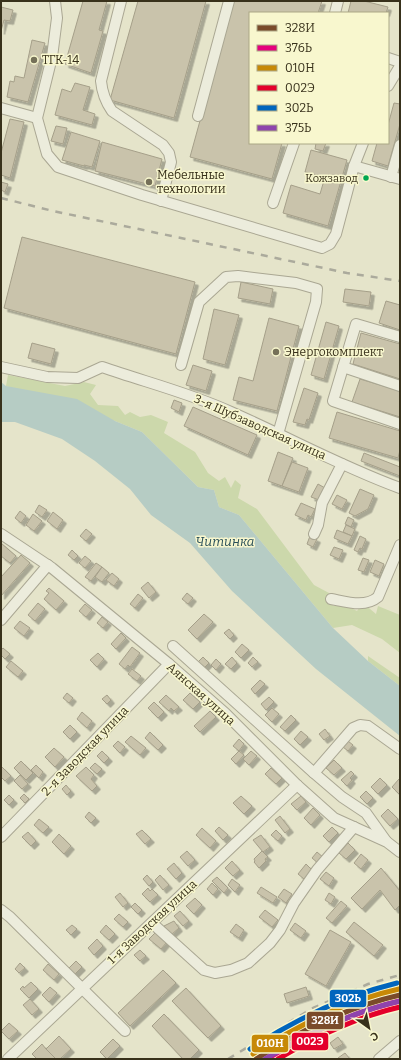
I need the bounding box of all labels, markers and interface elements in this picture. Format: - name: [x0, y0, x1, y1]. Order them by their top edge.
- legend: [249, 12, 389, 144]
- text: 328И: [285, 21, 315, 35]
- text: 376Ь: [285, 41, 312, 55]
- place label: ТГК-14: [42, 53, 79, 67]
- marker: ТГК-14: [29, 55, 39, 65]
- text: 010Н: [285, 61, 315, 75]
- text: 002Э: [285, 81, 315, 95]
- text: 302Ь: [285, 101, 313, 115]
- text: 375Ь: [285, 121, 311, 135]
- place label: Мебельные технологии: [157, 168, 226, 196]
- place label: Кожзавод: [305, 172, 358, 185]
- marker: Кожзавод: [361, 173, 371, 183]
- marker: Мебельные технологии: [144, 177, 154, 187]
- place label: Энергокомплект: [284, 345, 383, 359]
- marker: Энергокомплект: [271, 347, 281, 357]
- street label: 3-я Шубзаводская улица: [192, 391, 329, 463]
- water label: Читинка: [196, 534, 254, 549]
- street label: Аянская улица: [164, 660, 238, 729]
- street label: 2-я Заводская улица: [39, 703, 131, 799]
- street label: 1-я Заводская улица: [104, 877, 200, 967]
- line badge: 302Ь: [329, 989, 367, 1008]
- text: 302Ь: [335, 992, 361, 1005]
- north arrow: [349, 1008, 389, 1048]
- line badge: 328И: [306, 1011, 344, 1030]
- text: 328И: [311, 1014, 339, 1027]
- text: С: [368, 1029, 381, 1043]
- line badge: 002Э: [291, 1032, 329, 1051]
- line badge: 010Н: [251, 1034, 289, 1053]
- text: 002Э: [296, 1035, 324, 1048]
- text: 010Н: [256, 1037, 284, 1050]

